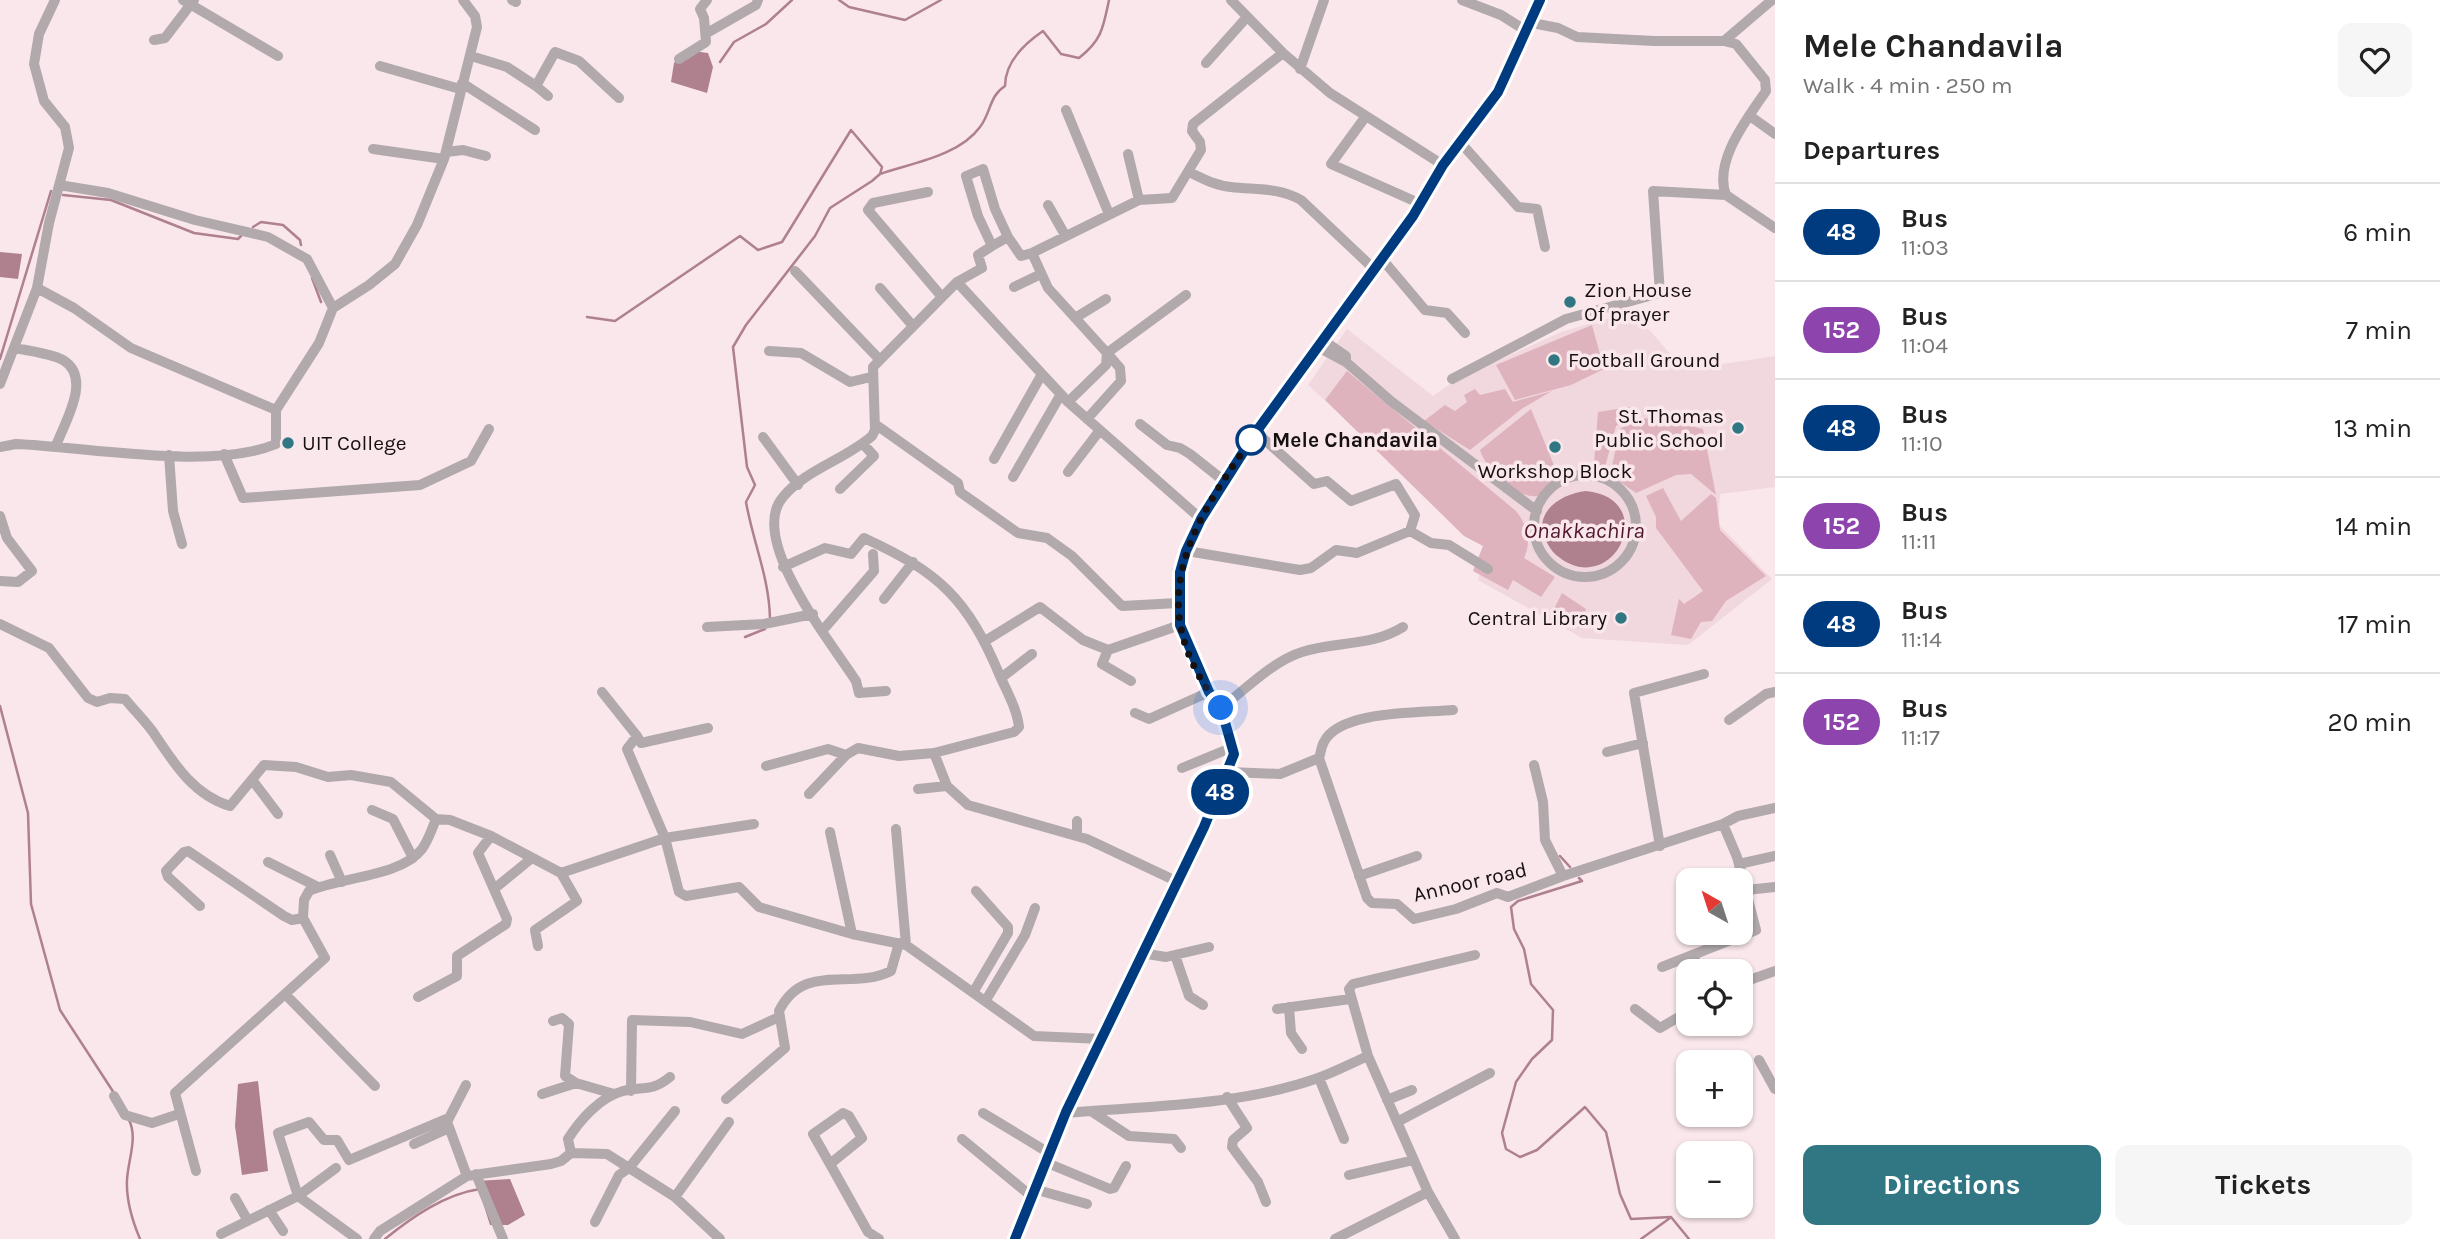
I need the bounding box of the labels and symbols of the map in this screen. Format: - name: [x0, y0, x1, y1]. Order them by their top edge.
- place label: Zion House Of prayer: [1584, 278, 1692, 326]
- marker: Zion House Of prayer: [1562, 294, 1578, 310]
- place label: Football Ground: [1568, 348, 1720, 372]
- marker: Football Ground: [1546, 352, 1562, 368]
- place label: St. Thomas Public School: [1594, 404, 1724, 452]
- marker: St. Thomas Public School: [1730, 420, 1746, 436]
- marker: Mele Chandavila: [1236, 425, 1266, 455]
- place label: Mele Chandavila: [1272, 428, 1438, 452]
- place label: UIT College: [302, 431, 407, 455]
- marker: UIT College: [280, 435, 296, 451]
- marker: Workshop Block: [1547, 439, 1563, 455]
- place label: Workshop Block: [1478, 459, 1632, 483]
- water label: Onakkachira: [1523, 517, 1645, 544]
- place label: Central Library: [1468, 606, 1607, 630]
- marker: Central Library: [1613, 610, 1629, 626]
- your location: [1203, 690, 1238, 725]
- line badge: 48: [1188, 769, 1252, 815]
- street label: Annoor road: [1411, 857, 1529, 907]
- north arrow: [1676, 868, 1754, 945]

